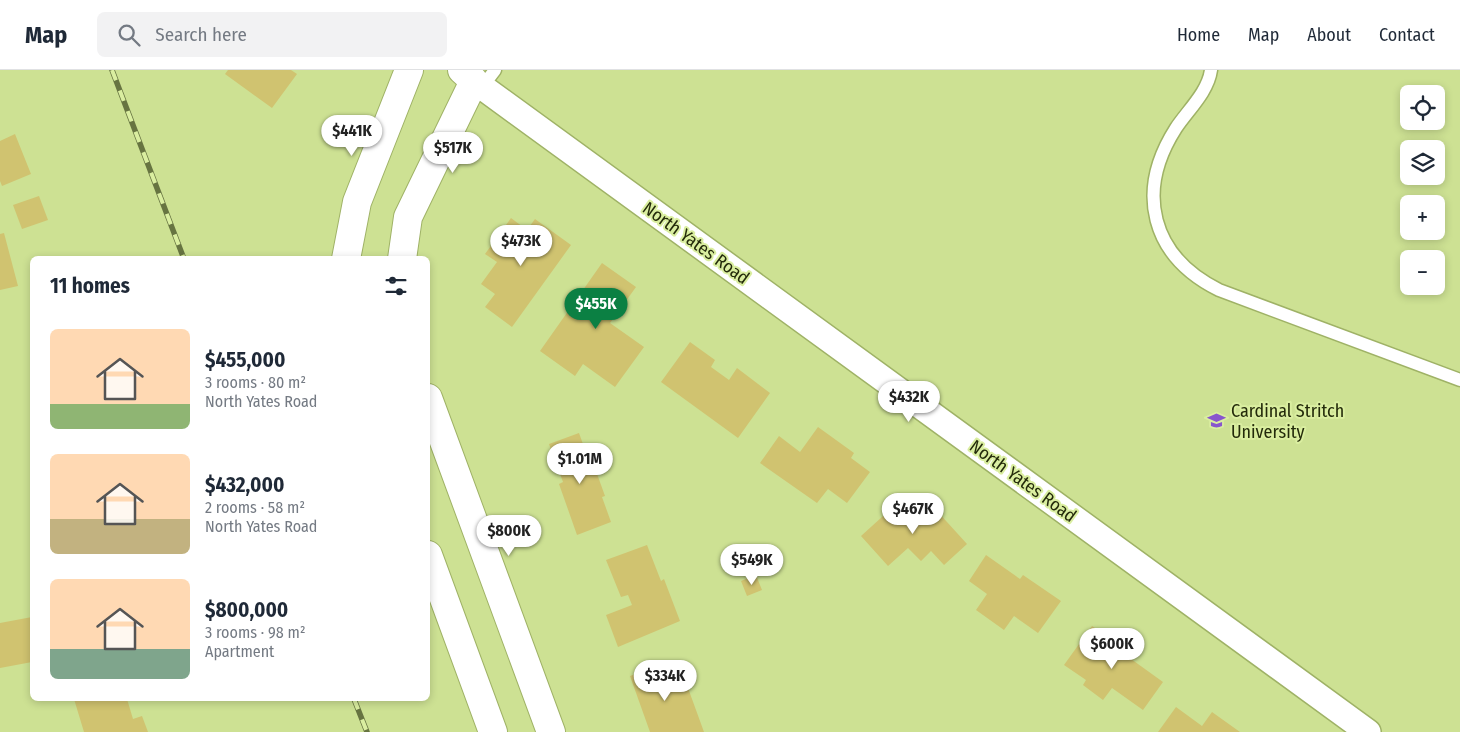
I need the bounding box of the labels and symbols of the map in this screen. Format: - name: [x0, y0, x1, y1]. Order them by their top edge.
- pin: $441K: [317, 114, 387, 157]
- pin: $517K: [418, 132, 488, 174]
- street label: North Yates Road: [638, 197, 754, 289]
- pin: $473K: [486, 224, 556, 267]
- pin: $455K: [561, 288, 631, 330]
- pin: $432K: [874, 380, 944, 423]
- place label: Cardinal Stritch University: [1231, 400, 1344, 443]
- school or university icon: Cardinal Stritch University: [1207, 411, 1227, 431]
- street label: North Yates Road: [965, 435, 1081, 527]
- pin: $1.01M: [539, 442, 621, 485]
- pin: $467K: [878, 492, 948, 535]
- pin: $800K: [474, 514, 544, 557]
- pin: $549K: [717, 544, 787, 586]
- pin: $600K: [1077, 628, 1147, 670]
- pin: $334K: [630, 660, 700, 702]

